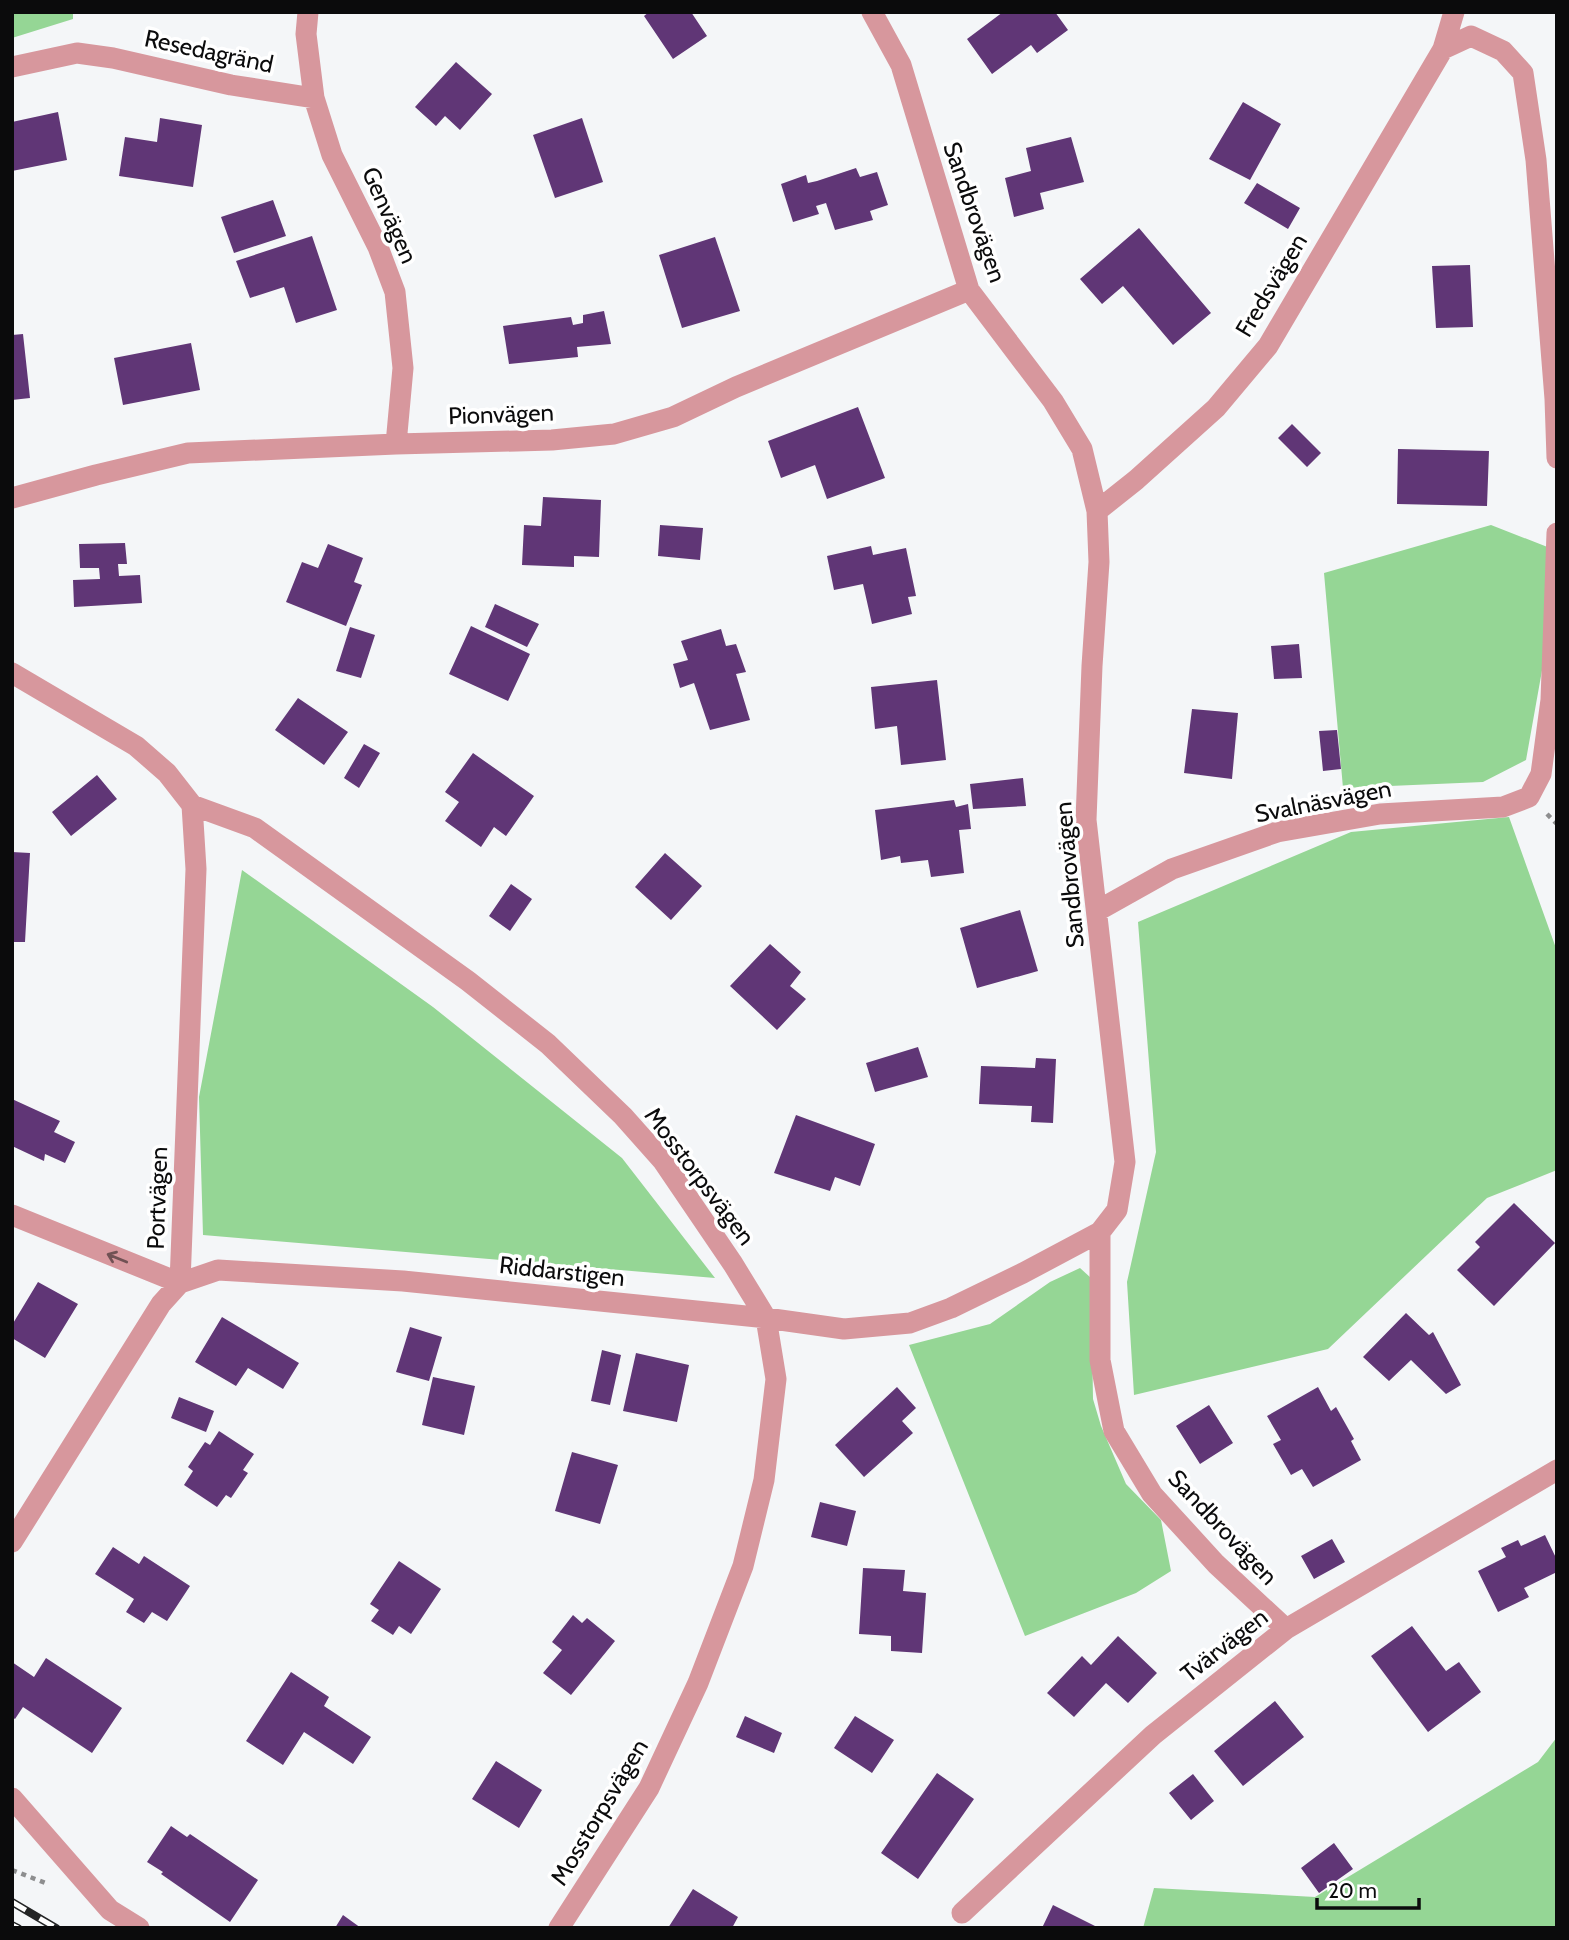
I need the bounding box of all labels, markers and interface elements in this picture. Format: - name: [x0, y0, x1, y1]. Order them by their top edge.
- street label: Resedagränd: [142, 23, 276, 79]
- street label: Sandbrovägen: [937, 138, 1013, 286]
- street label: Genvägen: [356, 162, 424, 268]
- street label: Fredsvägen: [1229, 228, 1313, 342]
- street label: Pionvägen: [448, 398, 554, 430]
- street label: Svalnäsvägen: [1252, 774, 1394, 828]
- street label: Sandbrovägen: [1048, 801, 1090, 949]
- street label: Mosstorpsvägen: [639, 1101, 761, 1251]
- street label: Portvägen: [141, 1146, 173, 1250]
- one-way arrow: [106, 1250, 128, 1263]
- street label: Riddarstigen: [498, 1250, 626, 1292]
- street label: Sandbrovägen: [1162, 1463, 1284, 1591]
- street label: Tvärvägen: [1175, 1602, 1273, 1688]
- street label: Mosstorpsvägen: [544, 1734, 654, 1890]
- scale bar: [1317, 1867, 1418, 1911]
- text: 20 m: [1328, 1878, 1377, 1903]

